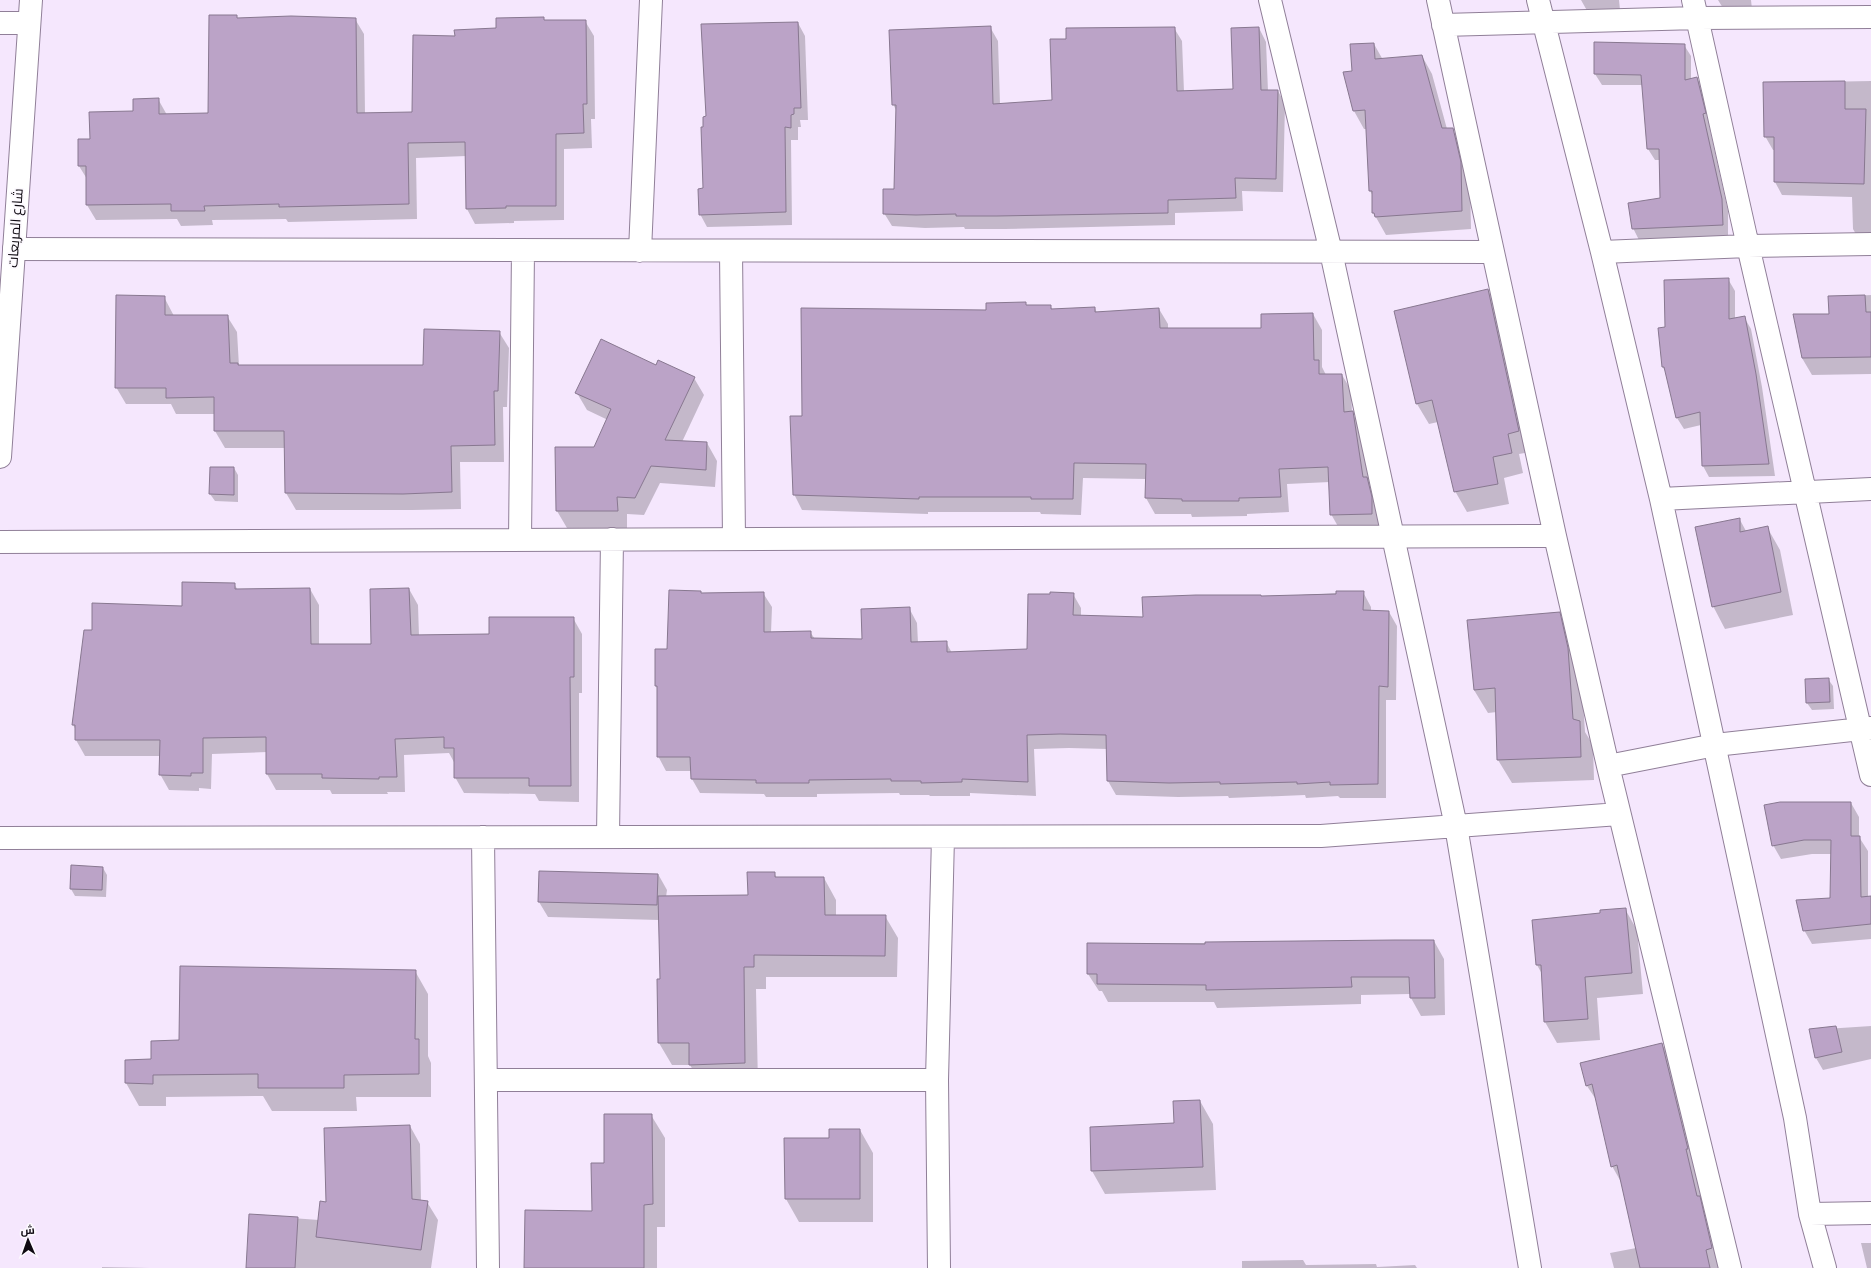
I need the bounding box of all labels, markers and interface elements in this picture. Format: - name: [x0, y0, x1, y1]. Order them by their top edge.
- street label: شارع المربعات: [4, 188, 27, 268]
- north arrow: [8, 1220, 48, 1260]
- text: ش: [20, 1224, 35, 1237]

